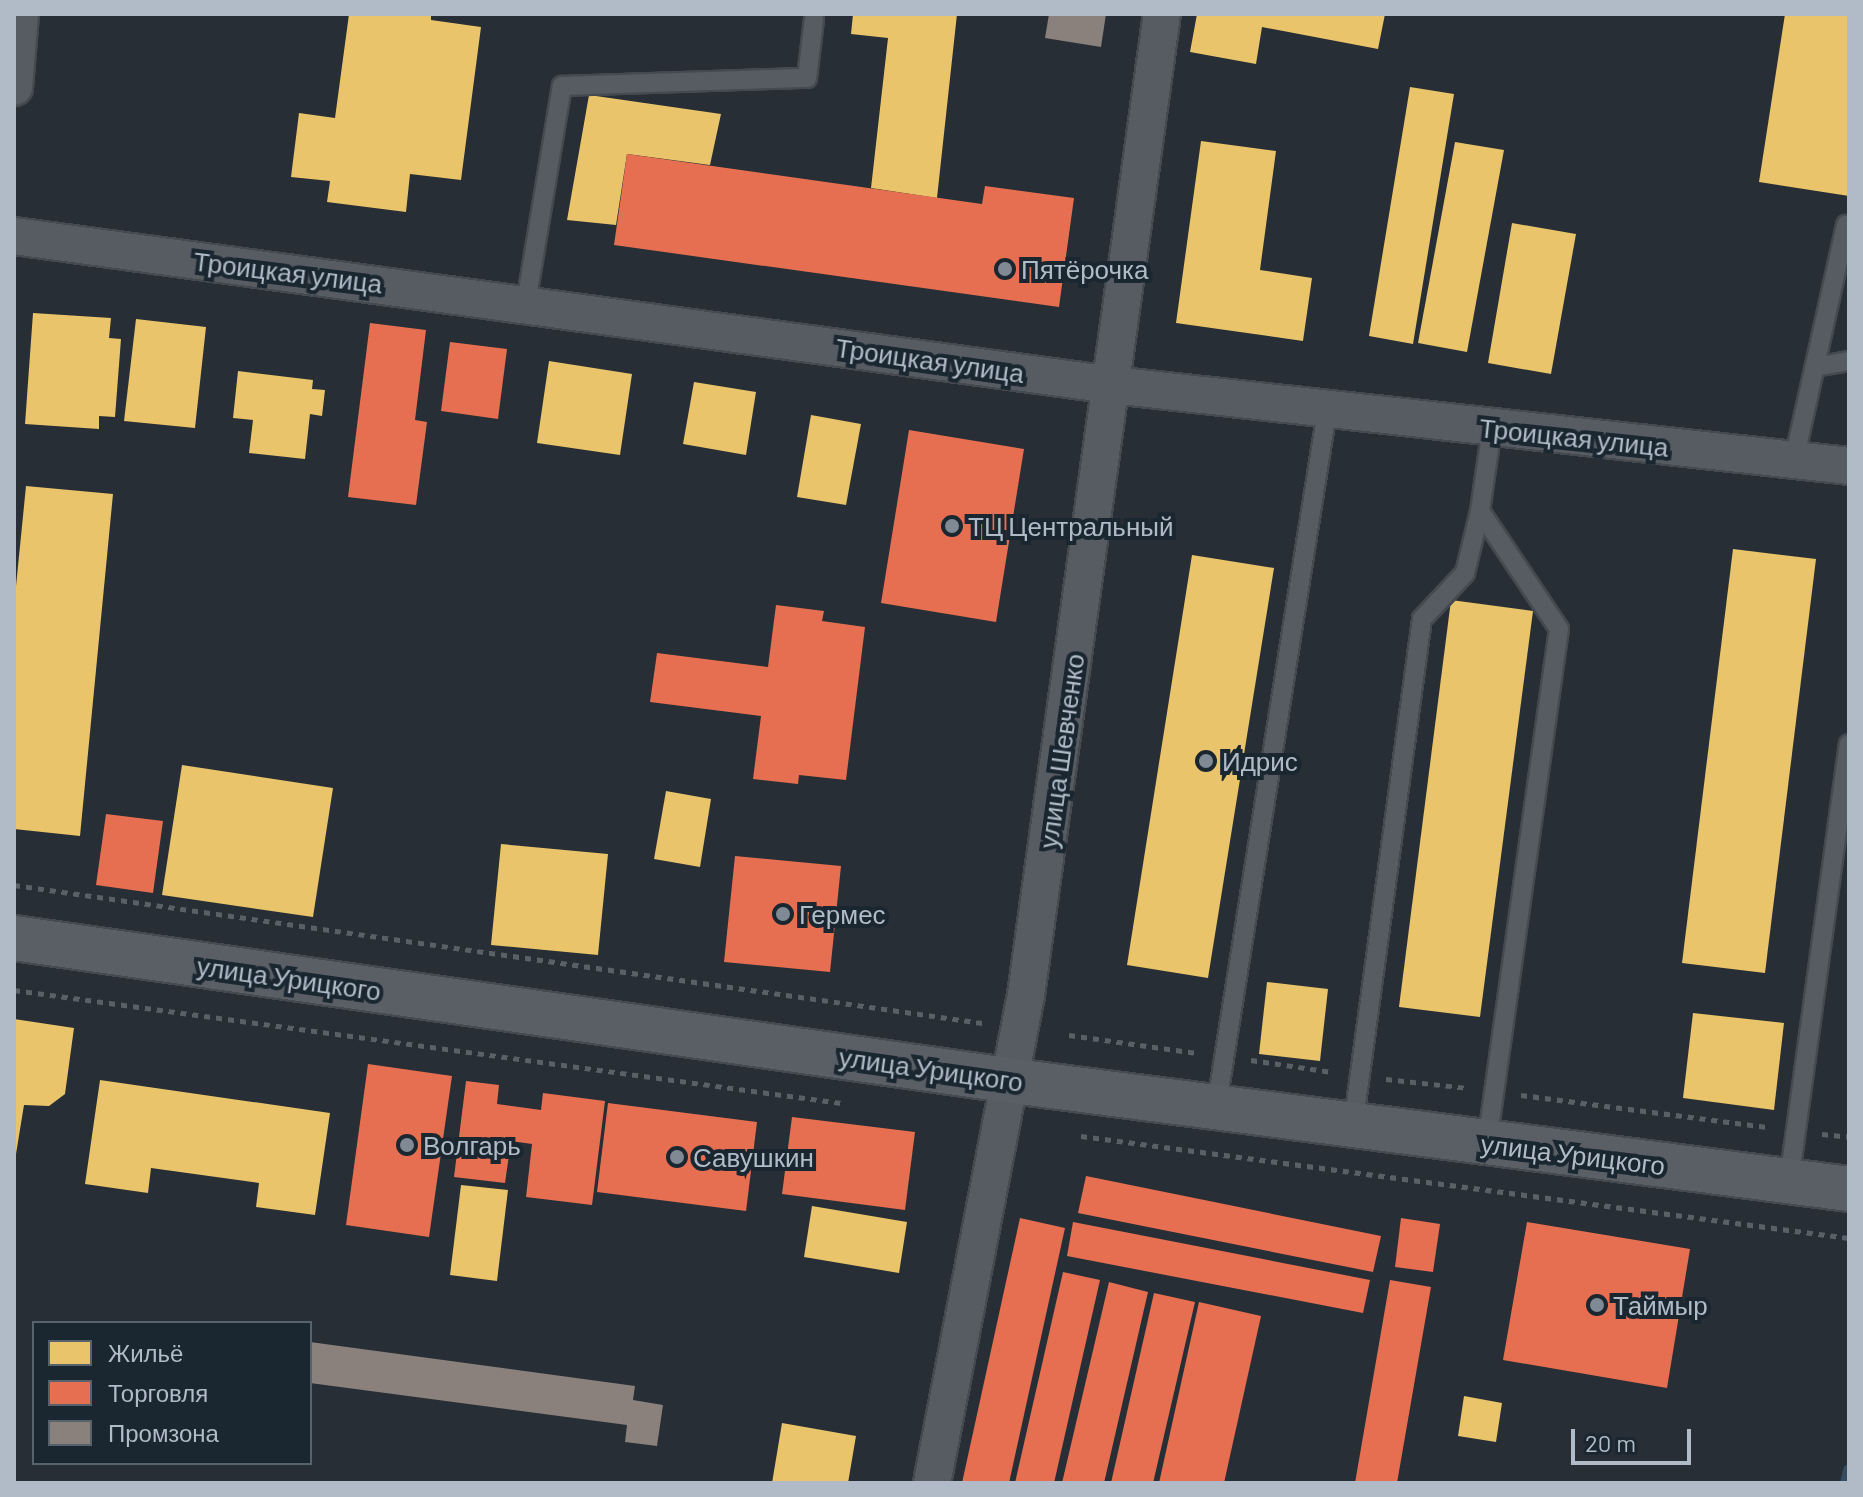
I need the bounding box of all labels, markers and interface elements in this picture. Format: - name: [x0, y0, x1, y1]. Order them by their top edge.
- street label: Троицкая улица: [192, 245, 384, 299]
- place label: Пятёрочка: [1021, 253, 1148, 285]
- marker: Пятёрочка: [996, 260, 1014, 278]
- street label: Троицкая улица: [834, 331, 1026, 389]
- street label: Троицкая улица: [1478, 412, 1670, 462]
- place label: ТЦ Центральный: [968, 510, 1173, 542]
- marker: ТЦ Центральный: [943, 517, 961, 535]
- street label: улица Шевченко: [1032, 652, 1090, 850]
- place label: Идрис: [1222, 745, 1298, 777]
- marker: Идрис: [1197, 752, 1215, 770]
- place label: Гермес: [799, 898, 886, 930]
- marker: Гермес: [774, 905, 792, 923]
- street label: улица Урицкого: [195, 950, 383, 1006]
- street label: улица Урицкого: [837, 1041, 1025, 1097]
- street label: улица Урицкого: [1479, 1127, 1667, 1181]
- place label: Волгарь: [423, 1129, 521, 1161]
- marker: Волгарь: [398, 1136, 416, 1154]
- place label: Савушкин: [693, 1141, 814, 1173]
- marker: Савушкин: [668, 1148, 686, 1166]
- place label: Таймыр: [1613, 1289, 1708, 1321]
- marker: Таймыр: [1588, 1296, 1606, 1314]
- legend: [32, 1321, 312, 1465]
- text: Жильё: [108, 1338, 183, 1367]
- text: Торговля: [108, 1378, 208, 1407]
- scale bar: [1575, 1413, 1695, 1463]
- text: Промзона: [108, 1418, 219, 1447]
- text: 20 m: [1585, 1428, 1636, 1457]

